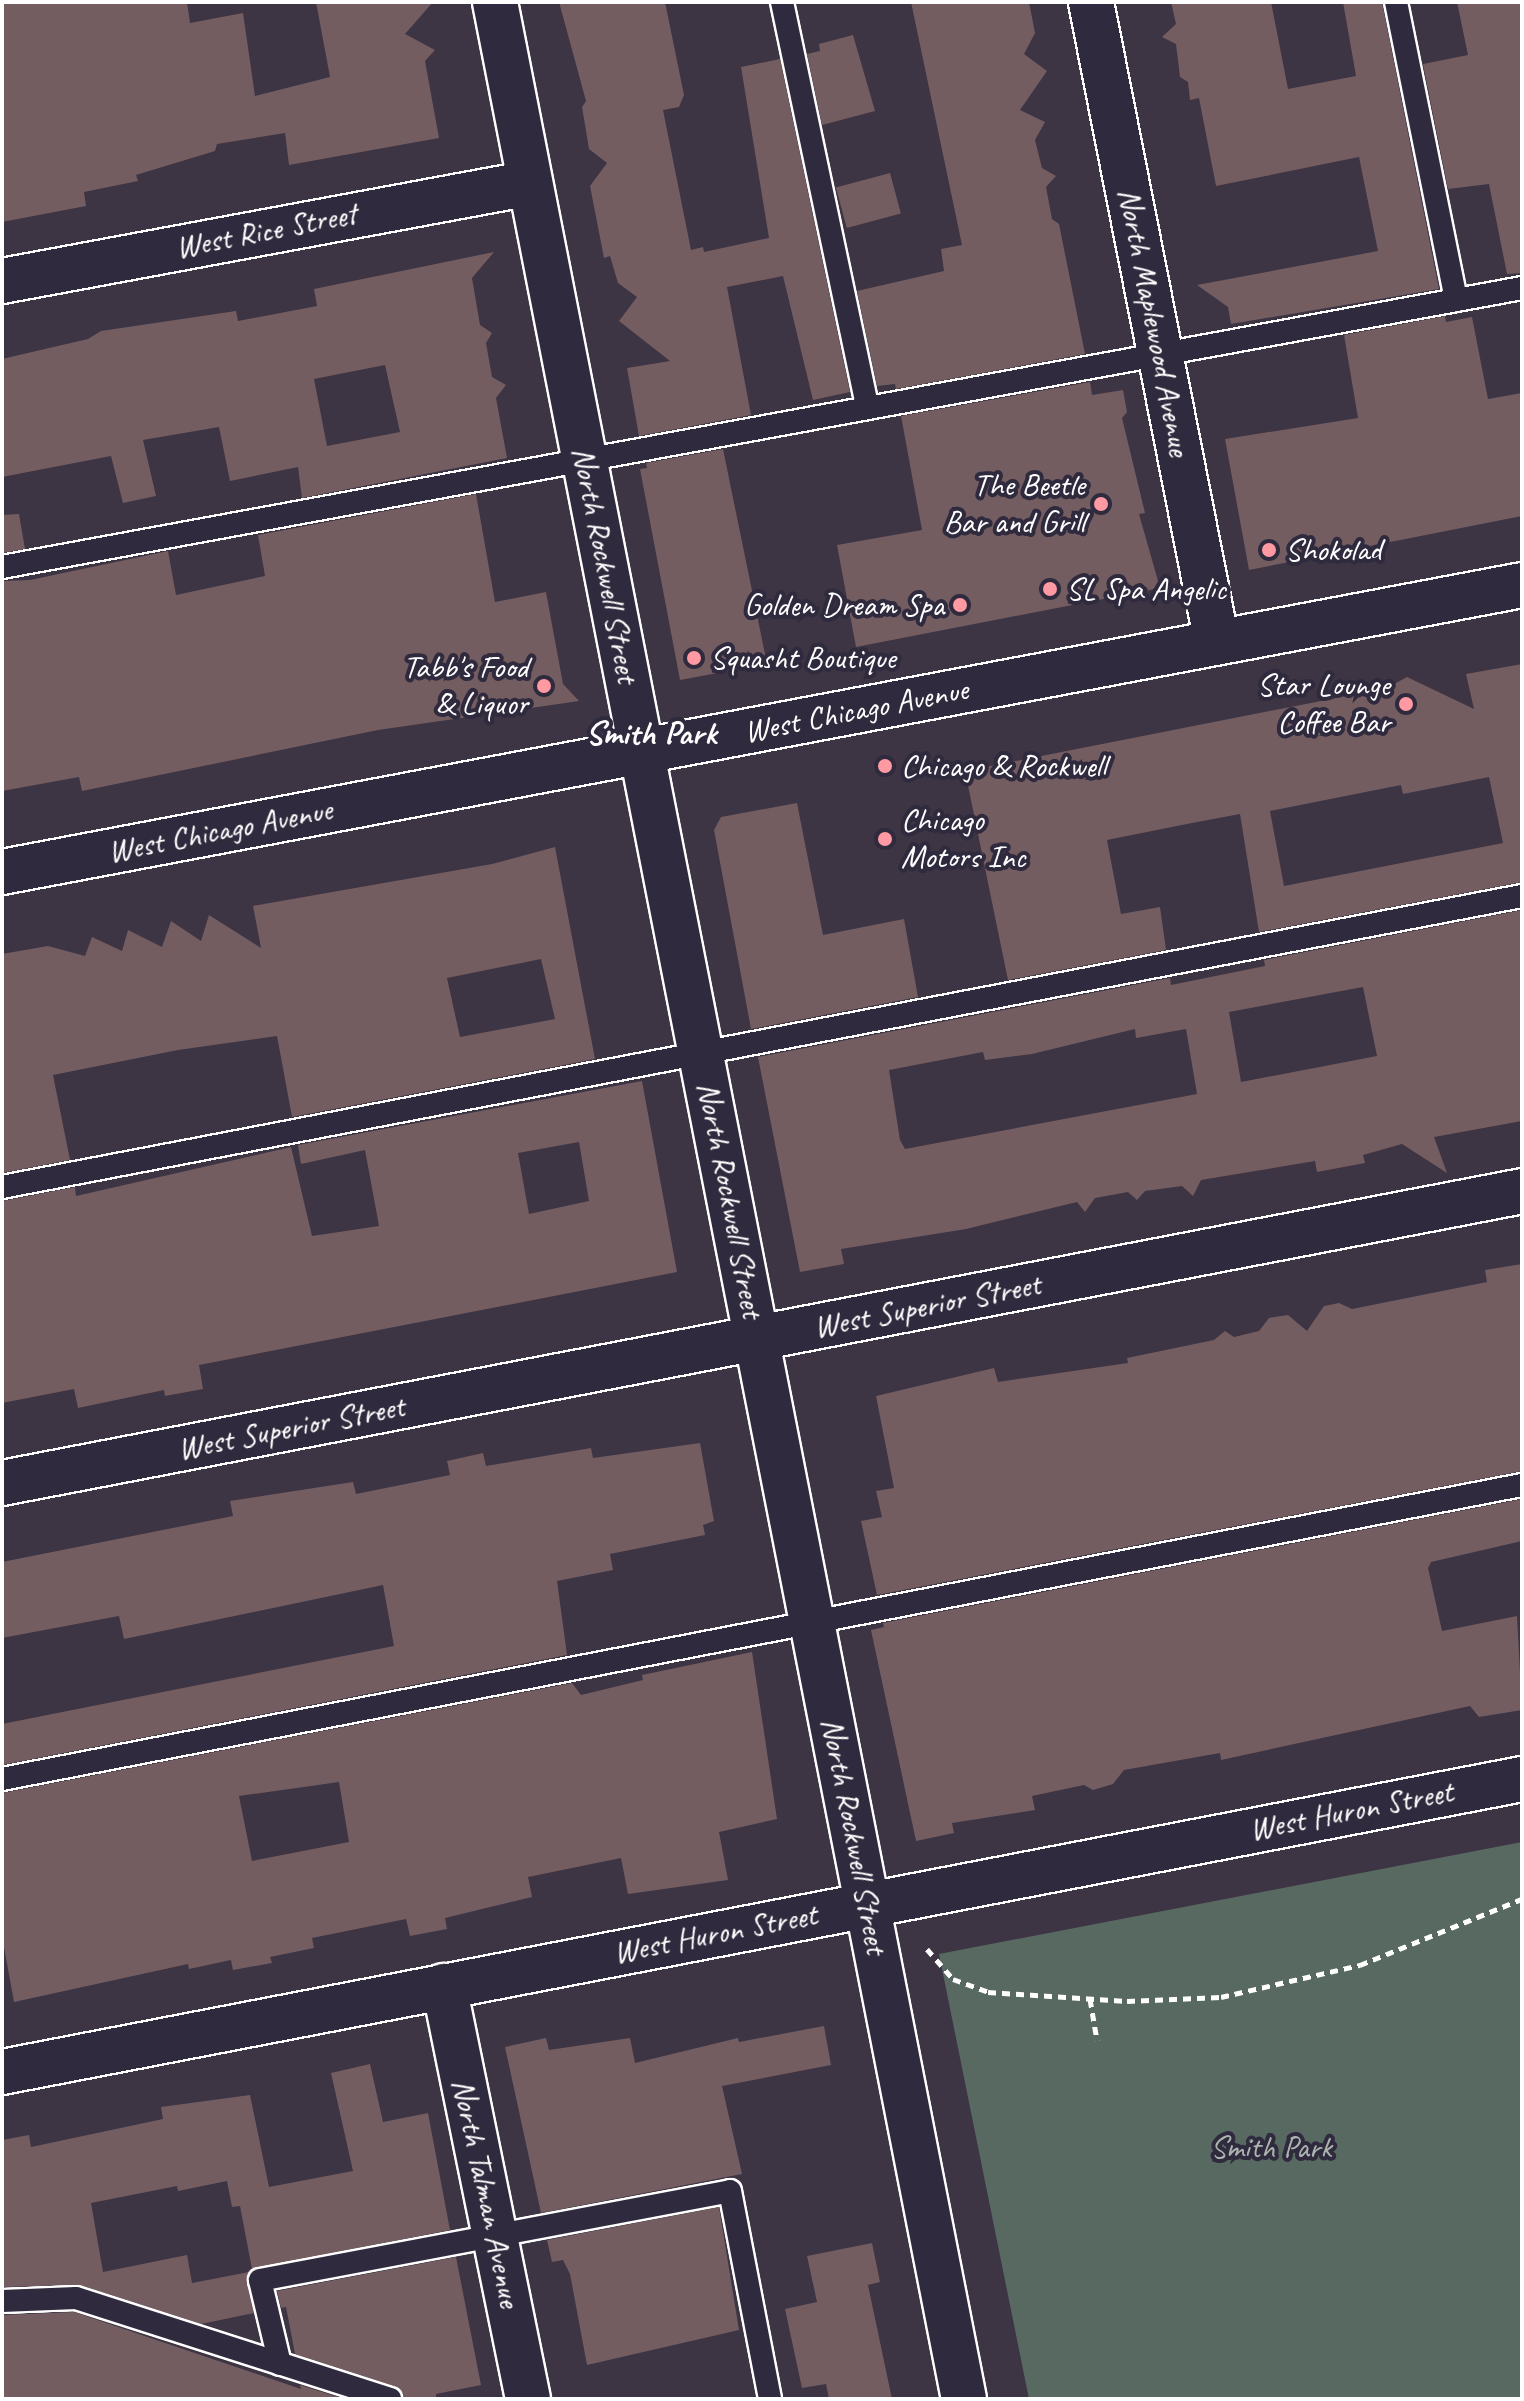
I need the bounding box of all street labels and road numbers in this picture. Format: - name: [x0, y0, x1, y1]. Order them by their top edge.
- street label: North Maplewood Avenue: [1109, 184, 1199, 460]
- street label: West Rice Street: [171, 194, 361, 268]
- street label: North Rockwell Street: [563, 443, 647, 687]
- street label: West Chicago Avenue: [741, 671, 971, 751]
- street label: West Chicago Avenue: [105, 791, 335, 871]
- street label: North Rockwell Street: [688, 1078, 772, 1322]
- street label: West Superior Street: [810, 1265, 1044, 1347]
- street label: West Superior Street: [174, 1387, 408, 1469]
- street label: North Rockwell Street: [812, 1714, 896, 1958]
- street label: West Huron Street: [1245, 1772, 1457, 1850]
- street label: West Huron Street: [609, 1895, 821, 1973]
- street label: North Talman Avenue: [443, 2075, 529, 2311]

